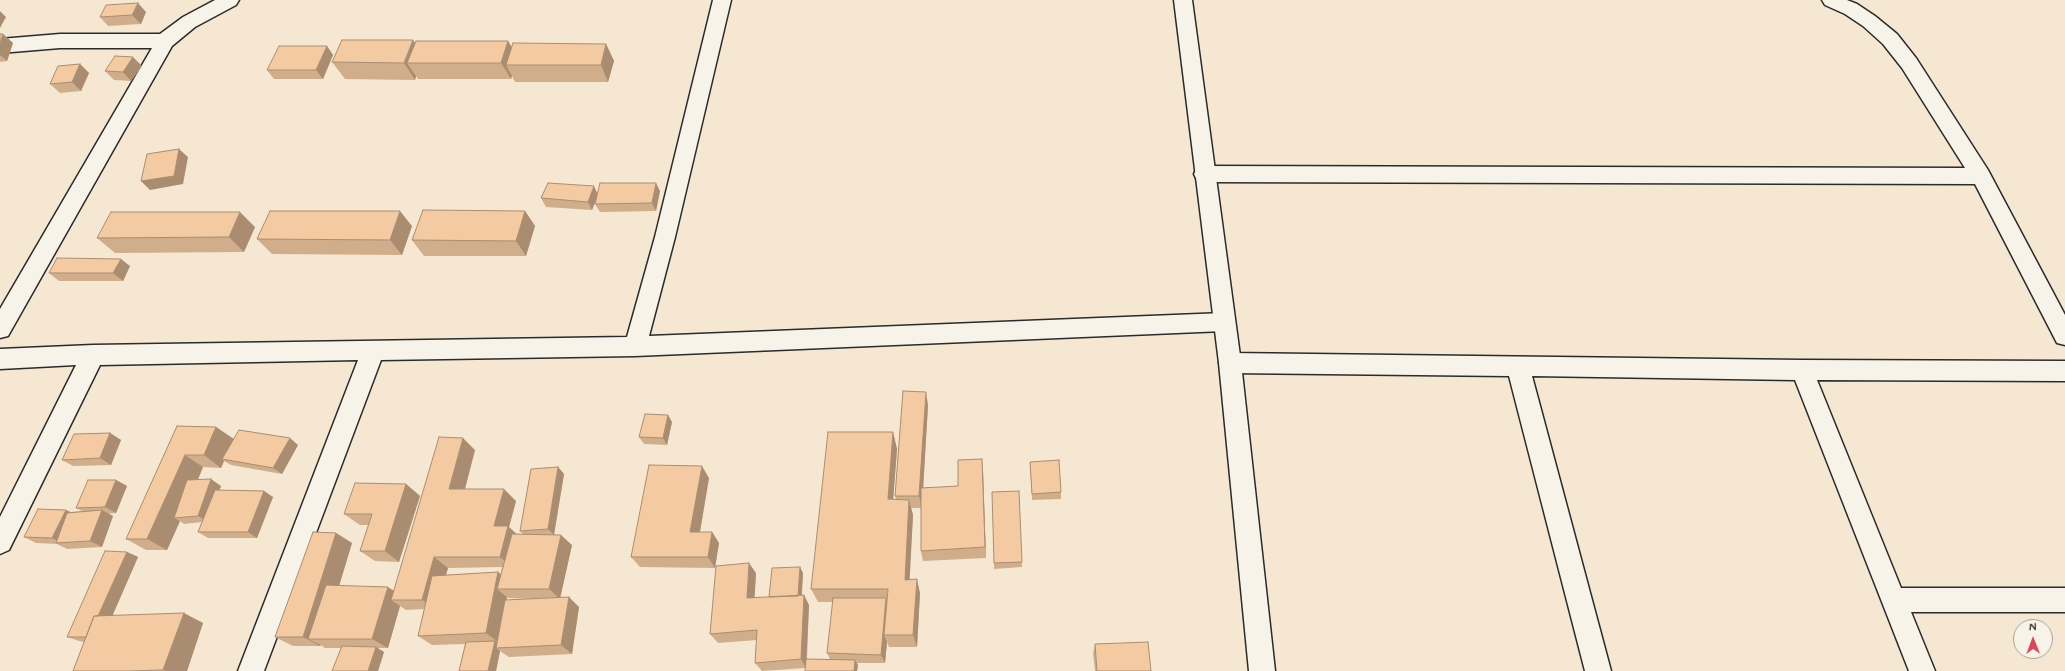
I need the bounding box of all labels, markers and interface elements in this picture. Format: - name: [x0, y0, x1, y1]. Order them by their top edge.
- north arrow: [2013, 619, 2053, 659]
- text: N: [2029, 621, 2037, 635]

